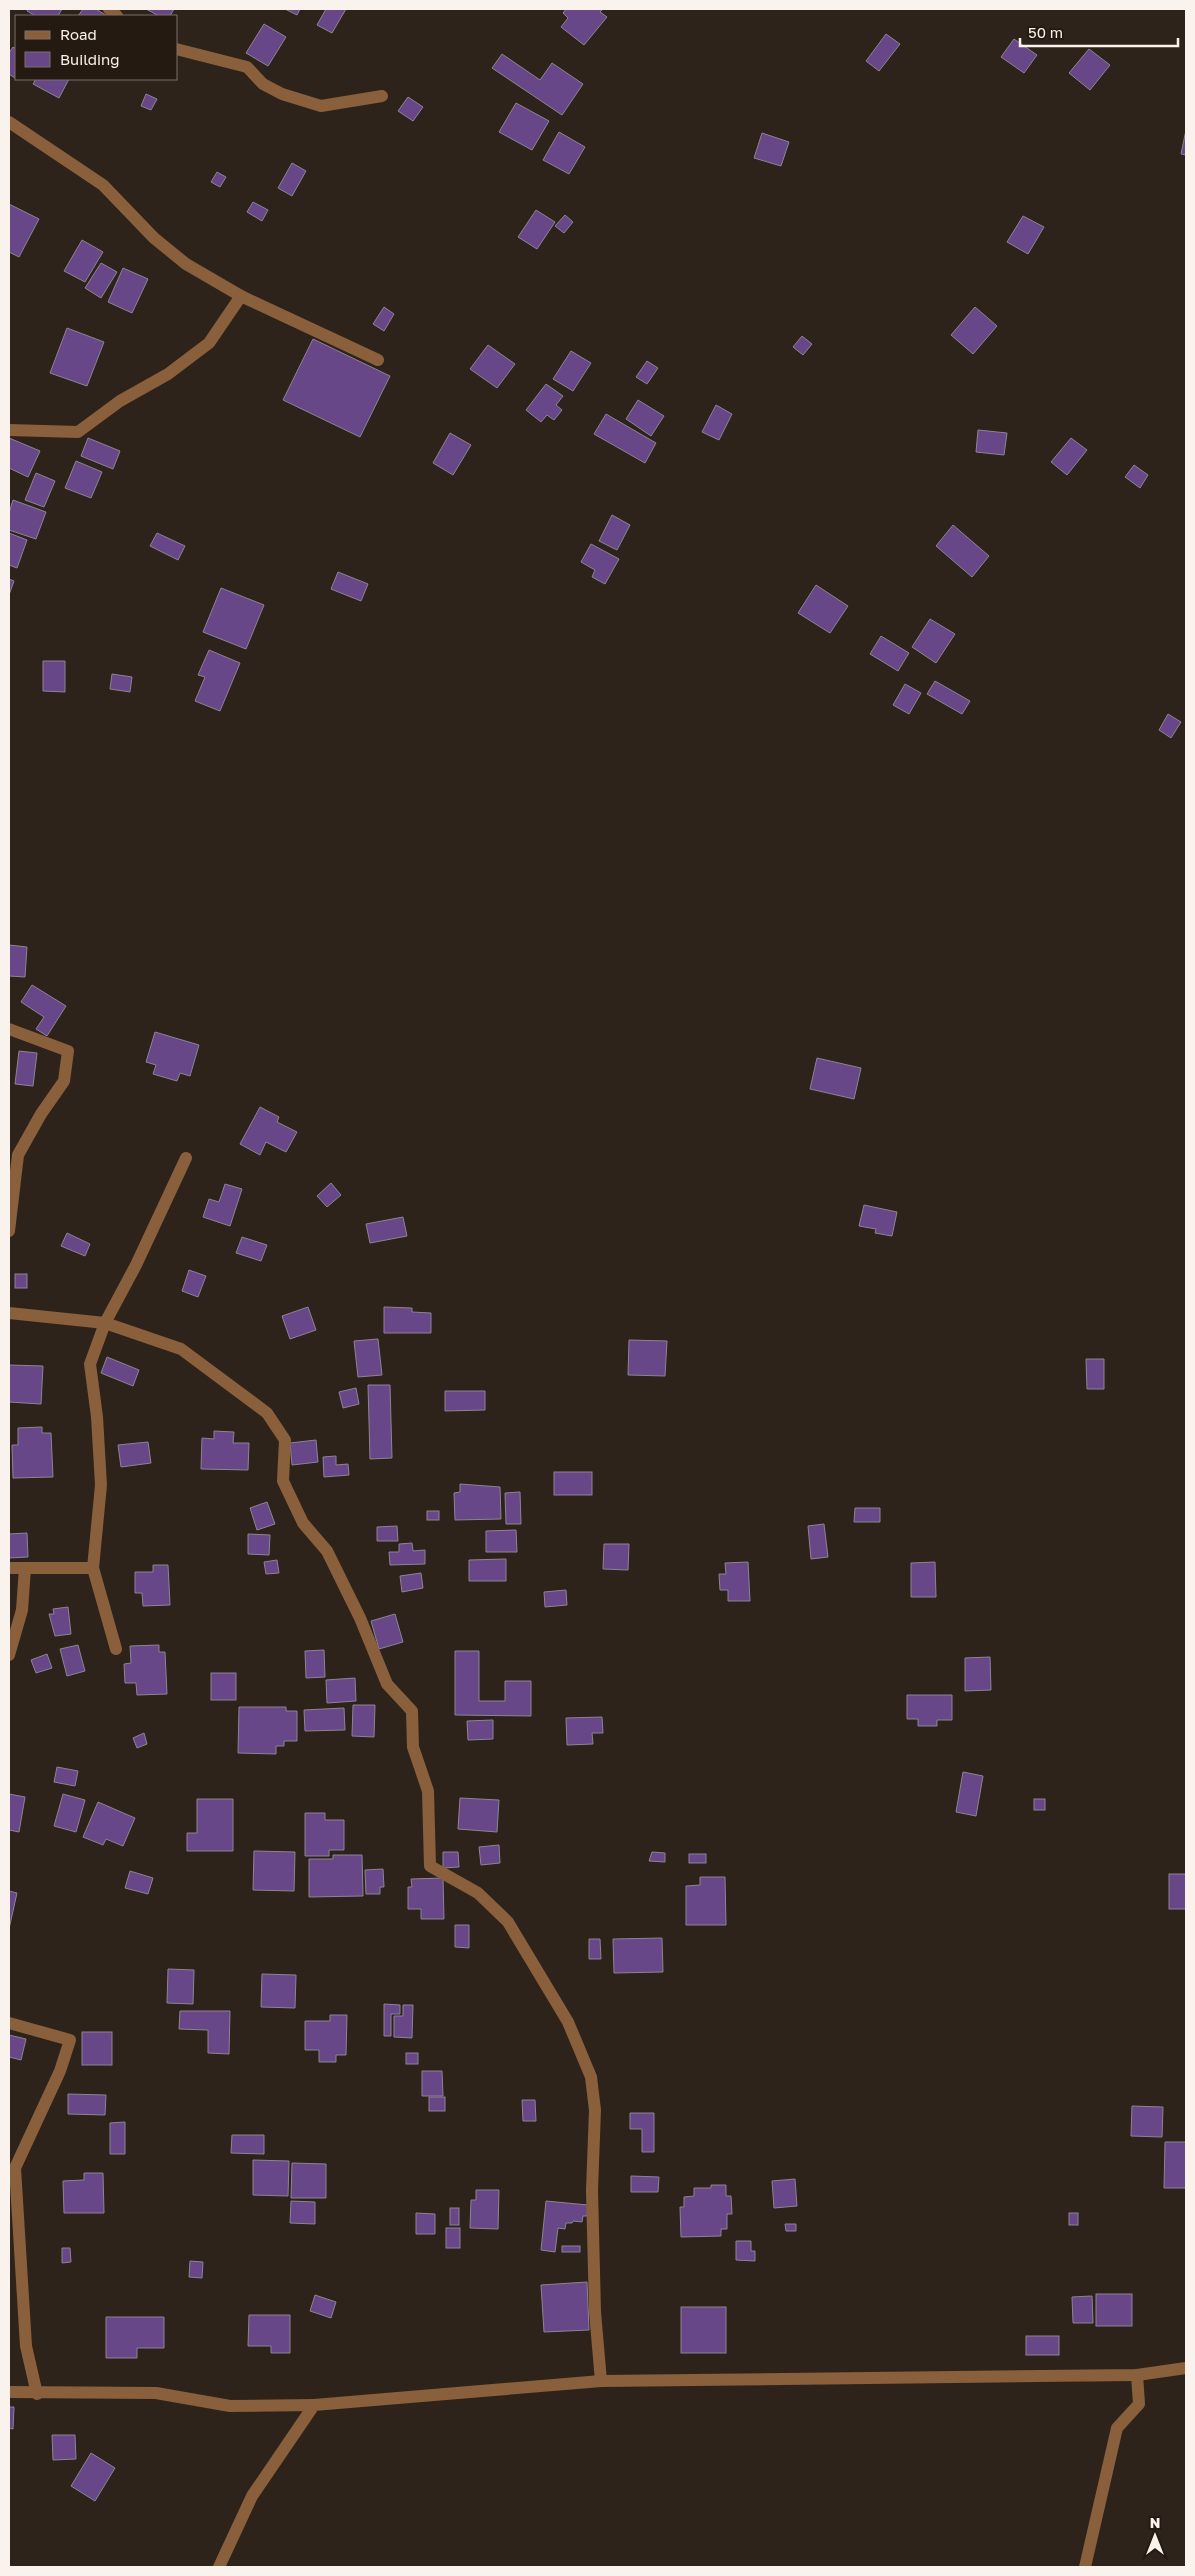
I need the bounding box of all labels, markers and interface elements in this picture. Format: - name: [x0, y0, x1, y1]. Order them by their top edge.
- legend: [15, 15, 178, 80]
- scale bar: [1020, 15, 1178, 47]
- text: 50 m: [1028, 23, 1063, 41]
- text: Road: [60, 25, 97, 43]
- text: Building: [60, 50, 120, 68]
- north arrow: [1130, 2511, 1180, 2561]
- text: N: [1150, 2514, 1160, 2531]

